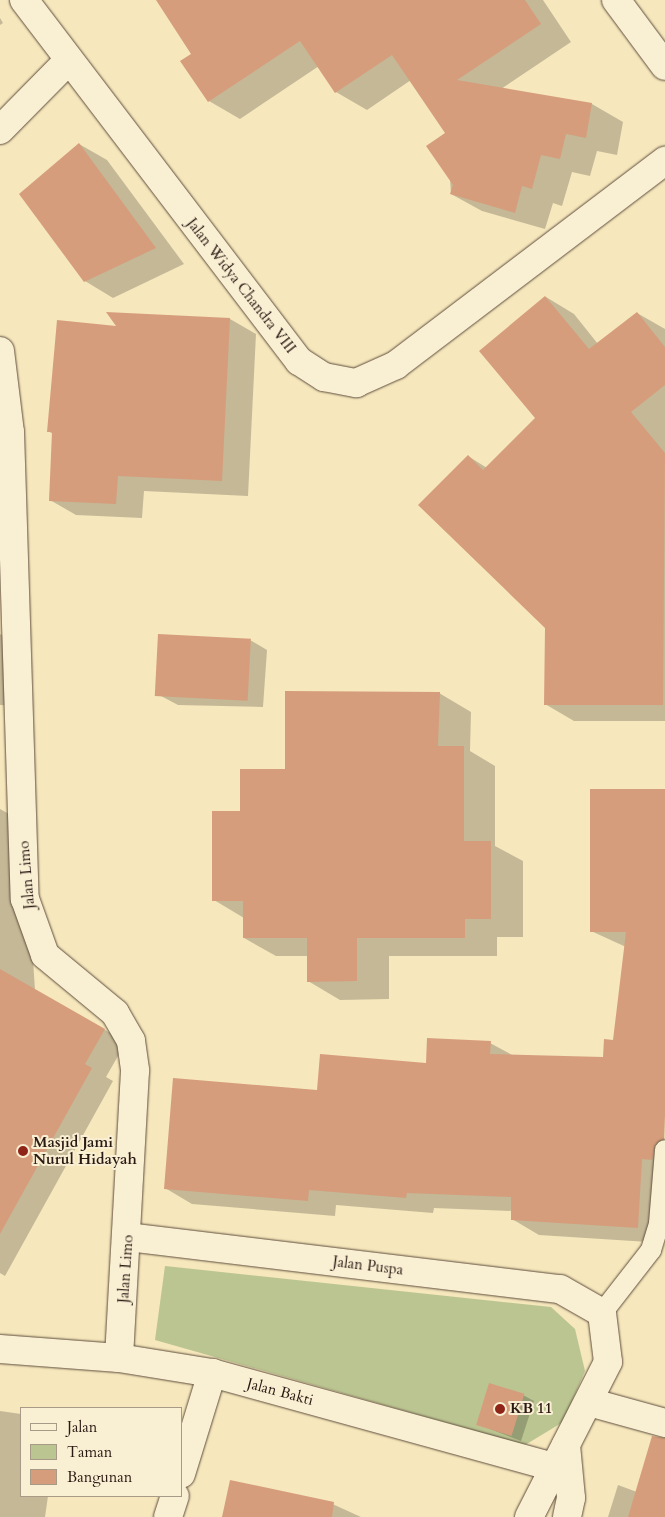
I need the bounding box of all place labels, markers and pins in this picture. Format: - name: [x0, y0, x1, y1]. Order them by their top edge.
- place label: Masjid Jami Nurul Hidayah: [33, 1133, 137, 1168]
- marker: Masjid Jami Nurul Hidayah: [17, 1145, 29, 1157]
- place label: KB 11: [510, 1400, 552, 1418]
- marker: KB 11: [494, 1403, 506, 1415]

